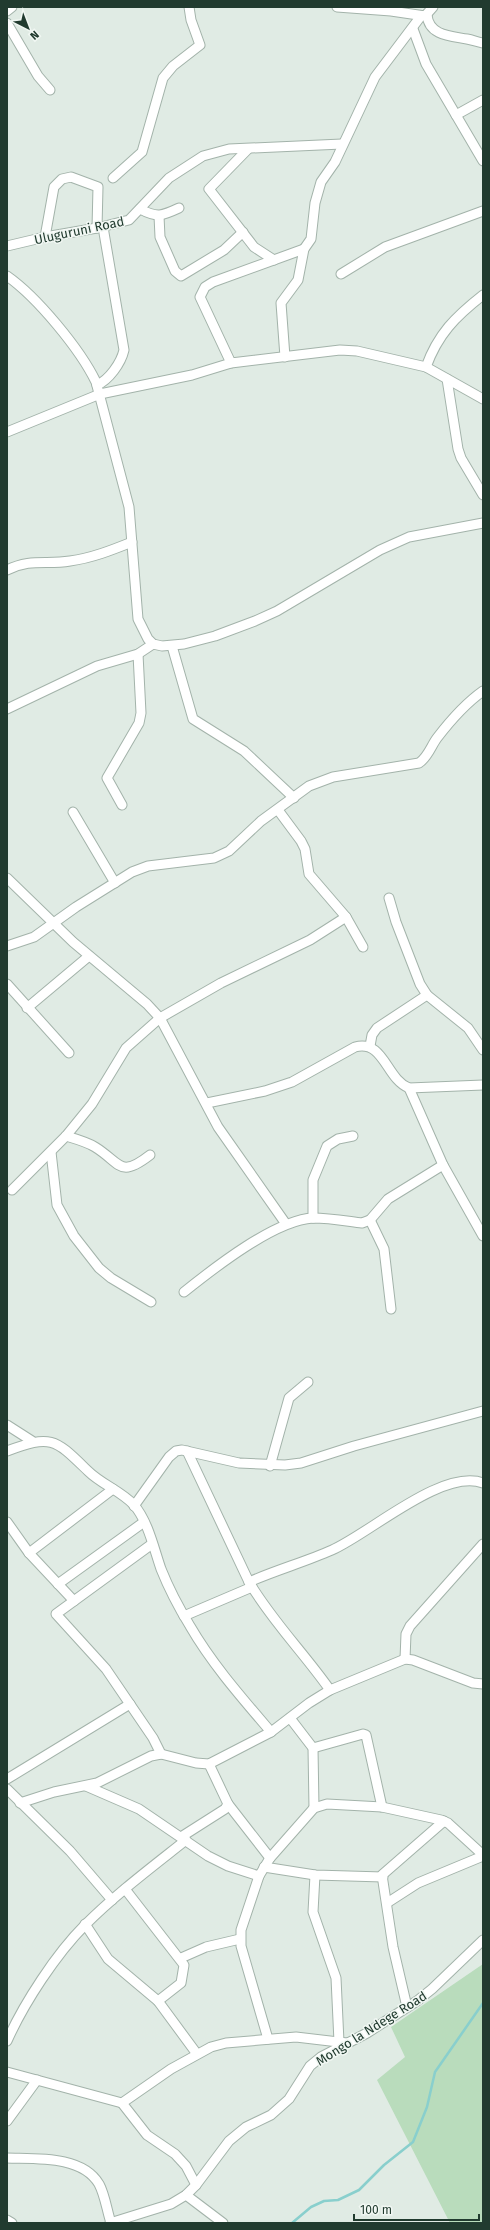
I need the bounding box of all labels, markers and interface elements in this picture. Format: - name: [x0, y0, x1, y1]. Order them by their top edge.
- north arrow: [8, 8, 48, 48]
- text: N: [27, 28, 41, 42]
- street label: Uluguruni Road: [33, 214, 125, 247]
- street label: Mongo la Ndege Road: [313, 1988, 430, 2069]
- scale bar: [354, 2196, 479, 2222]
- text: 100 m: [360, 2203, 392, 2217]

